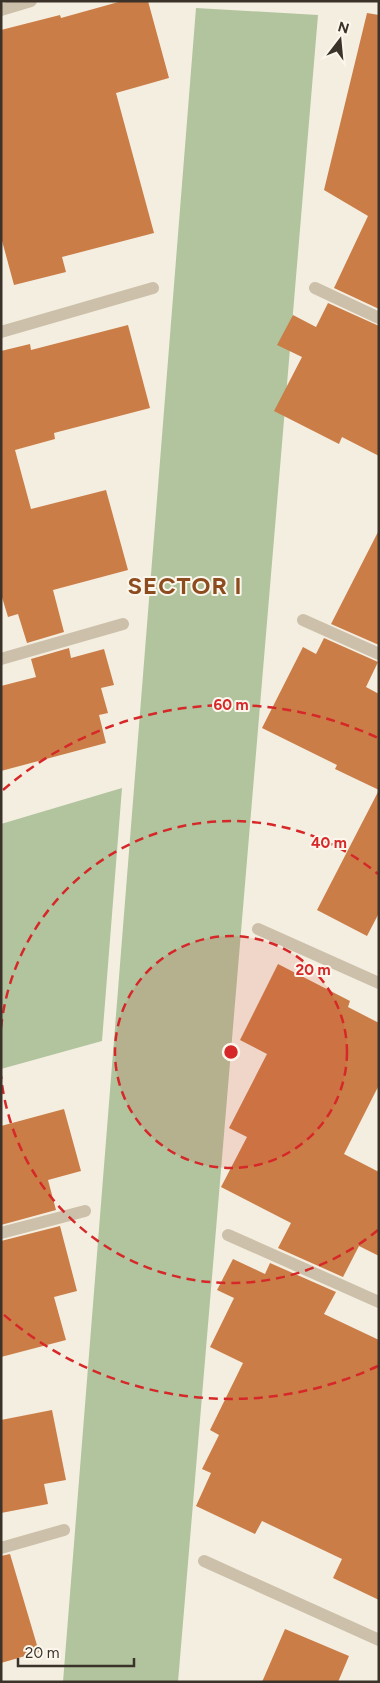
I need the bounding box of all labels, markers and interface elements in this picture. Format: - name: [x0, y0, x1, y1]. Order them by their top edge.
- north arrow: [315, 15, 365, 65]
- text: N: [336, 18, 351, 38]
- district label: SECTOR I: [127, 571, 243, 600]
- text: 60 m: [213, 696, 249, 714]
- text: 40 m: [311, 834, 347, 852]
- text: 20 m: [295, 961, 331, 979]
- centre of rings: [222, 1043, 240, 1061]
- scale bar: [18, 1636, 134, 1668]
- text: 20 m: [25, 1644, 59, 1662]

